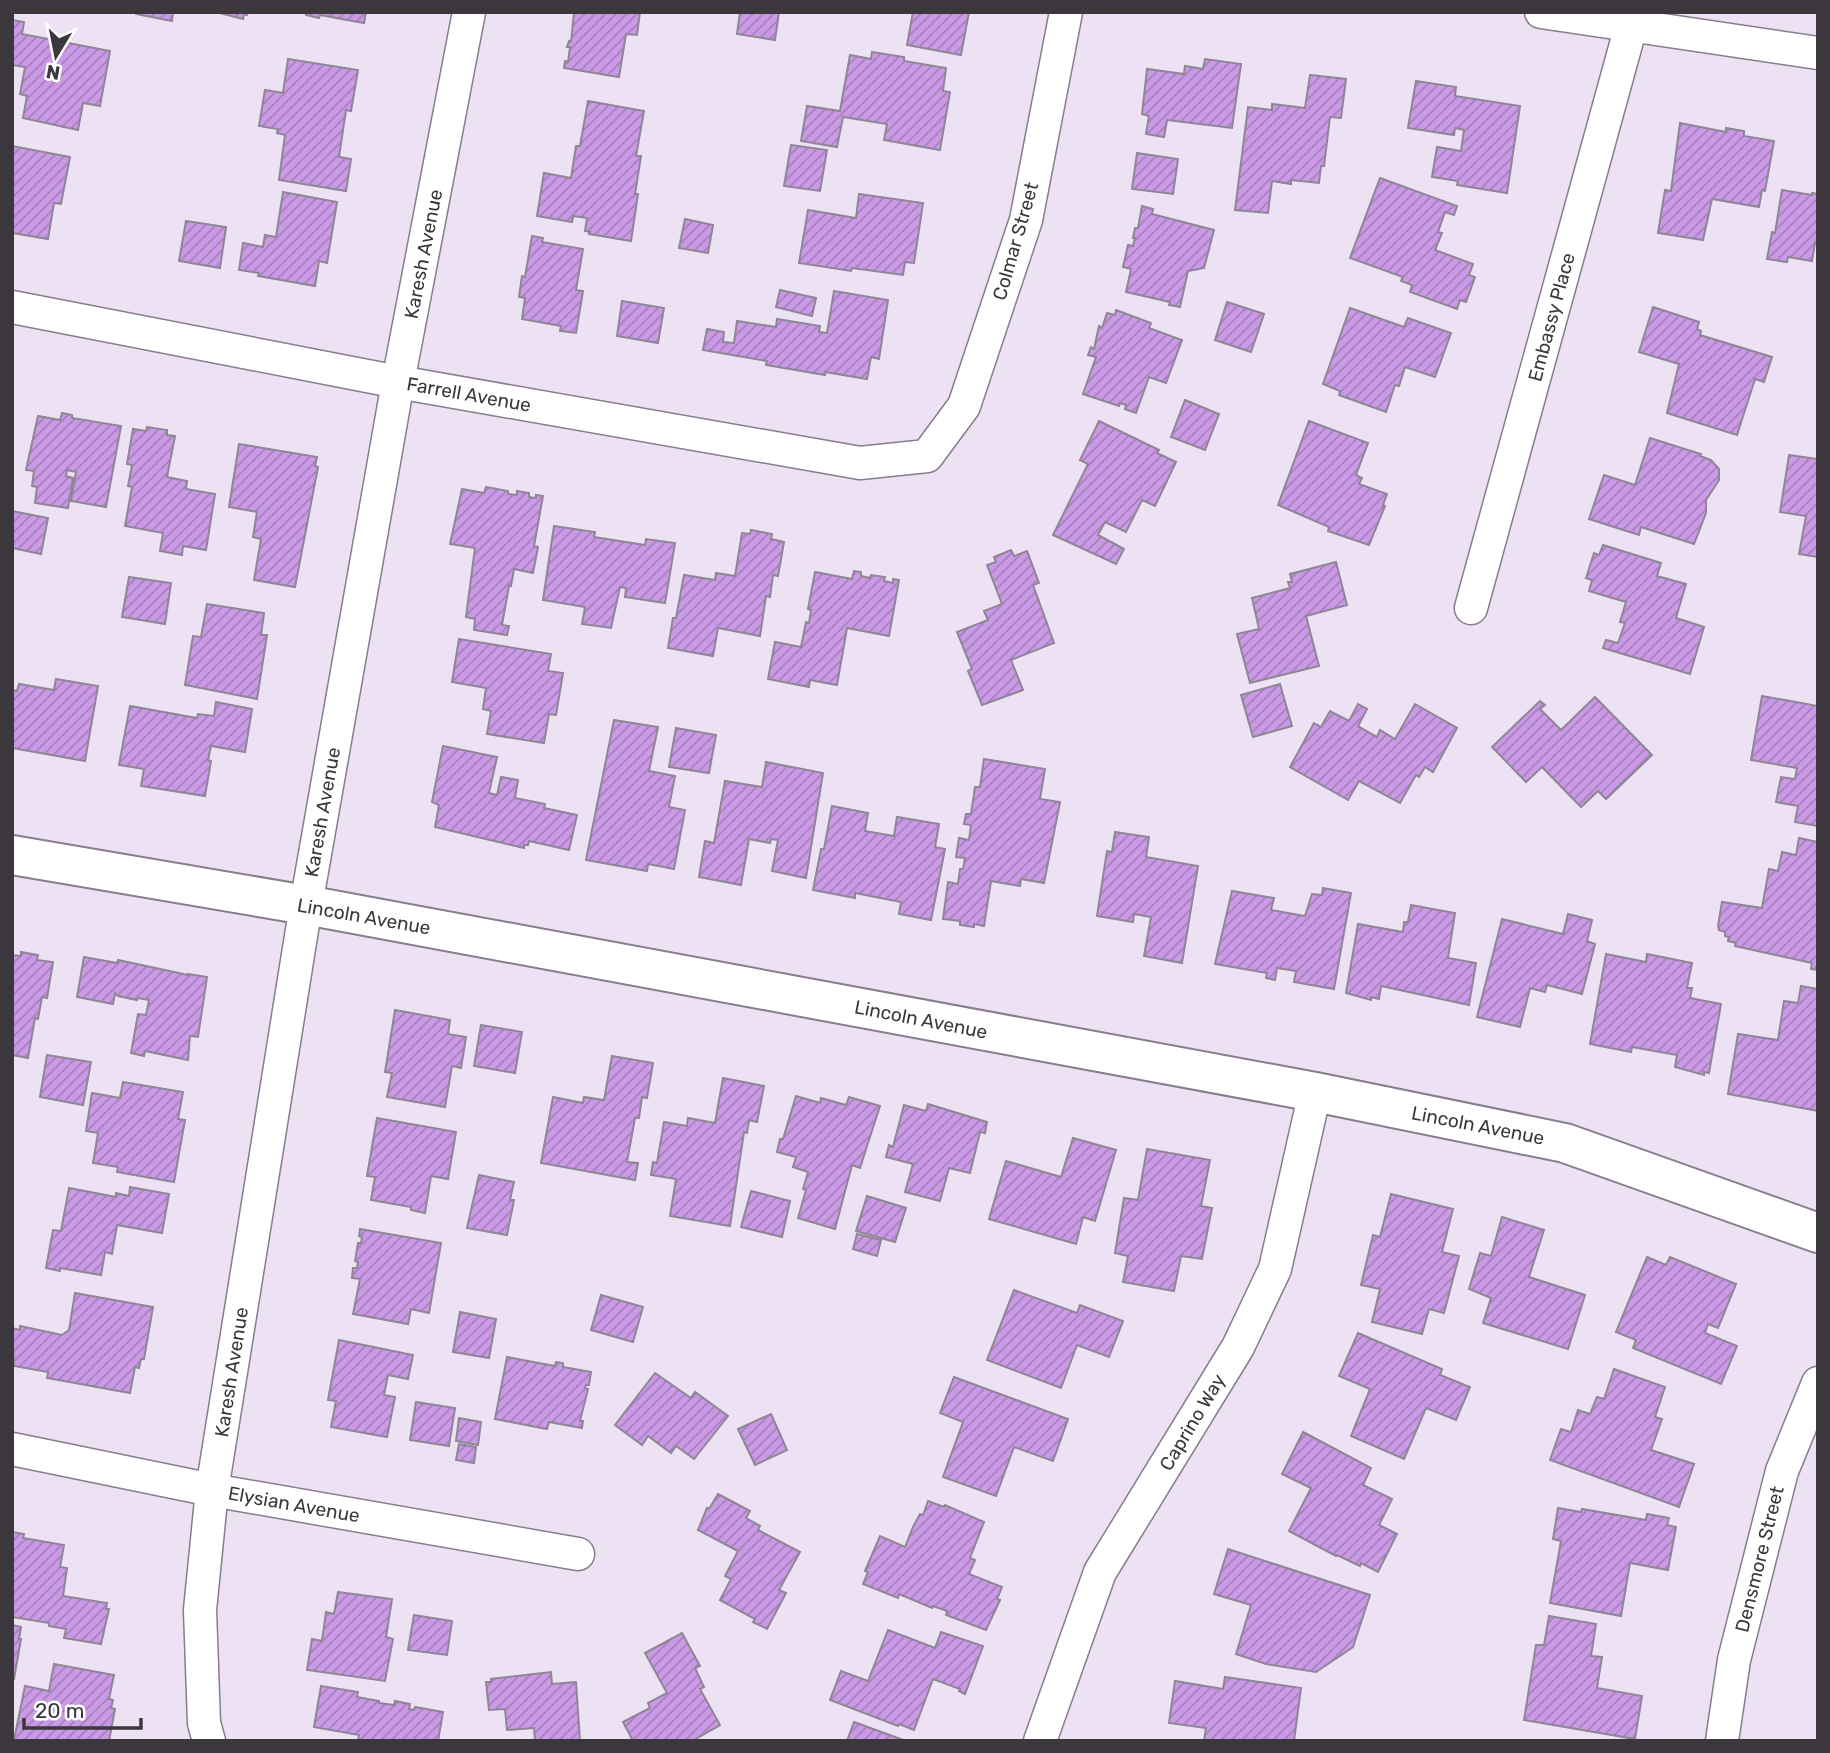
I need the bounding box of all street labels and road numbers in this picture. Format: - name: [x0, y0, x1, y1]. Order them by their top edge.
- street label: Colmar Street: [988, 179, 1043, 303]
- street label: Karesh Avenue: [400, 187, 447, 321]
- street label: Embassy Place: [1523, 250, 1580, 384]
- street label: Farrell Avenue: [405, 372, 533, 417]
- street label: Karesh Avenue: [300, 745, 345, 879]
- street label: Lincoln Avenue: [295, 893, 432, 940]
- street label: Lincoln Avenue: [852, 995, 989, 1044]
- street label: Lincoln Avenue: [1409, 1101, 1546, 1150]
- street label: Karesh Avenue: [210, 1305, 253, 1439]
- street label: Caprino Way: [1155, 1370, 1230, 1475]
- street label: Elysian Avenue: [226, 1482, 362, 1527]
- street label: Densmore Street: [1730, 1483, 1789, 1635]

